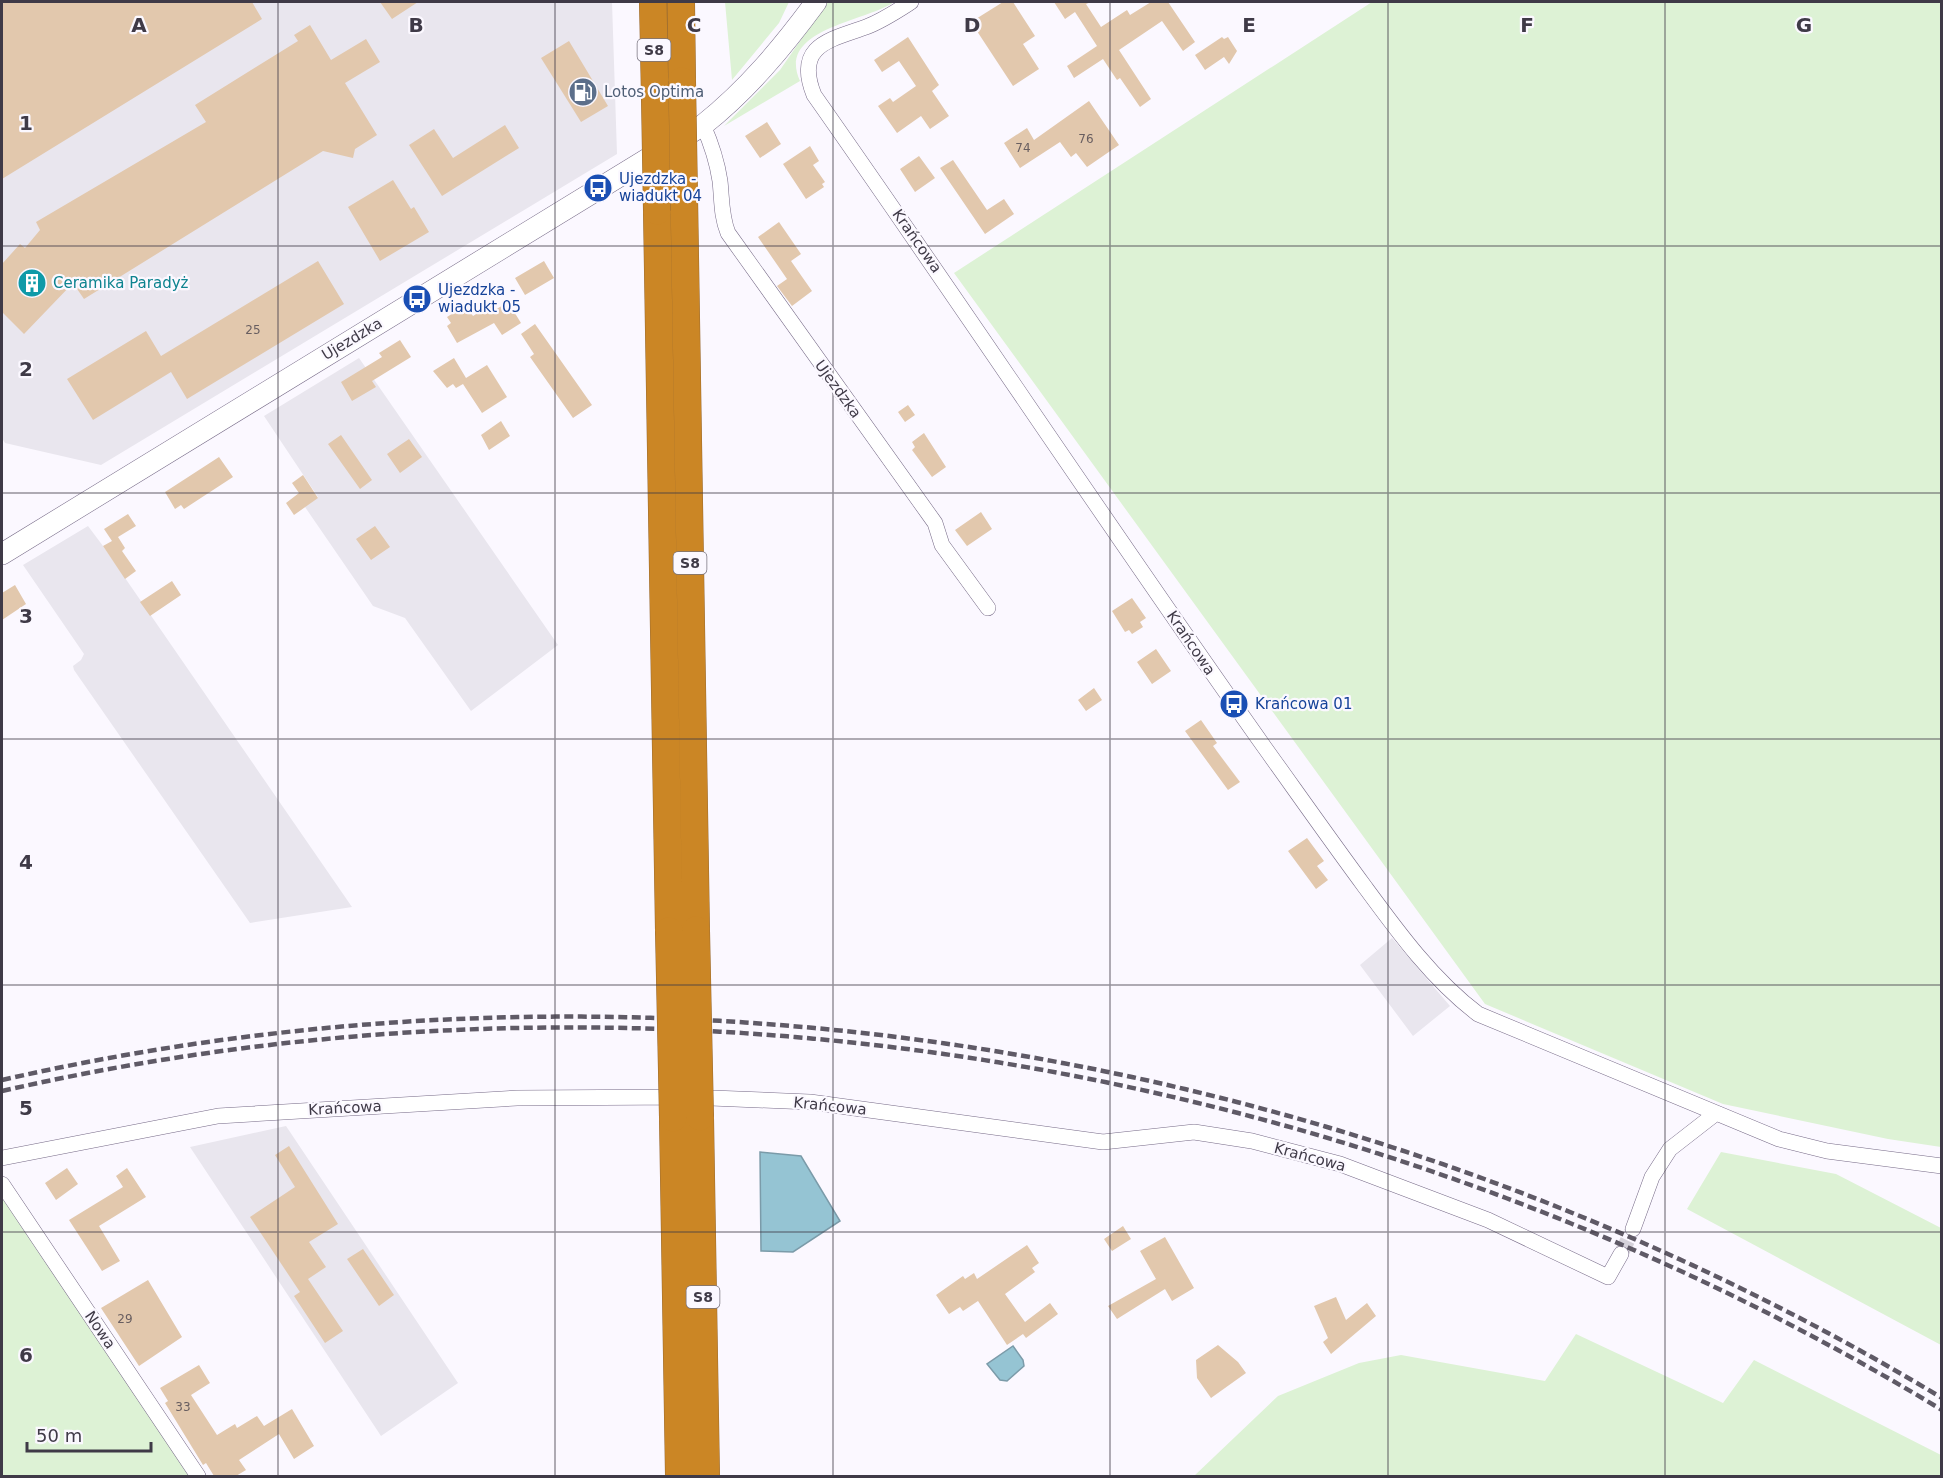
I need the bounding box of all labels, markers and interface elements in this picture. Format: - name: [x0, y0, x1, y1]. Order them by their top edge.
- text: A: [131, 13, 147, 37]
- text: B: [408, 13, 424, 37]
- text: C: [687, 13, 701, 37]
- text: D: [964, 13, 980, 37]
- text: E: [1242, 13, 1256, 37]
- text: F: [1520, 13, 1534, 37]
- text: G: [1796, 13, 1812, 37]
- road number: S8: [638, 39, 670, 61]
- fuel station icon: Lotos Optima: [567, 76, 599, 108]
- place label: Lotos Optima: [604, 83, 704, 101]
- text: 1: [19, 111, 33, 135]
- house number: 76: [1078, 132, 1094, 146]
- house number: 74: [1015, 141, 1031, 155]
- place label: Ujezdzka - wiadukt 04: [619, 170, 702, 205]
- bus stop icon: Ujezdzka - wiadukt 04: [582, 172, 614, 204]
- street label: Krańcowa: [889, 206, 945, 276]
- building icon: Ceramika Paradyż: [16, 267, 48, 299]
- place label: Ceramika Paradyż: [53, 274, 189, 292]
- place label: Ujezdzka - wiadukt 05: [438, 281, 521, 316]
- bus stop icon: Ujezdzka - wiadukt 05: [401, 283, 433, 315]
- street label: Ujezdzka: [319, 314, 385, 364]
- house number: 25: [245, 323, 261, 337]
- text: 2: [19, 357, 33, 381]
- street label: Ujezdzka: [811, 357, 865, 421]
- road number: S8: [674, 552, 706, 574]
- text: 3: [19, 604, 33, 628]
- street label: Krańcowa: [1163, 607, 1219, 679]
- bus stop icon: Krańcowa 01: [1218, 688, 1250, 720]
- place label: Krańcowa 01: [1255, 695, 1352, 713]
- text: 4: [19, 850, 33, 874]
- street label: Krańcowa: [792, 1093, 868, 1119]
- text: 5: [19, 1096, 33, 1120]
- street label: Krańcowa: [308, 1097, 382, 1119]
- street label: Krańcowa: [1272, 1139, 1348, 1175]
- road number: S8: [686, 1286, 720, 1308]
- street label: Nowa: [81, 1308, 119, 1352]
- house number: 29: [117, 1312, 133, 1326]
- text: 6: [19, 1343, 33, 1367]
- house number: 33: [175, 1400, 191, 1414]
- scale bar: [27, 1415, 152, 1453]
- text: 50 m: [36, 1425, 82, 1446]

